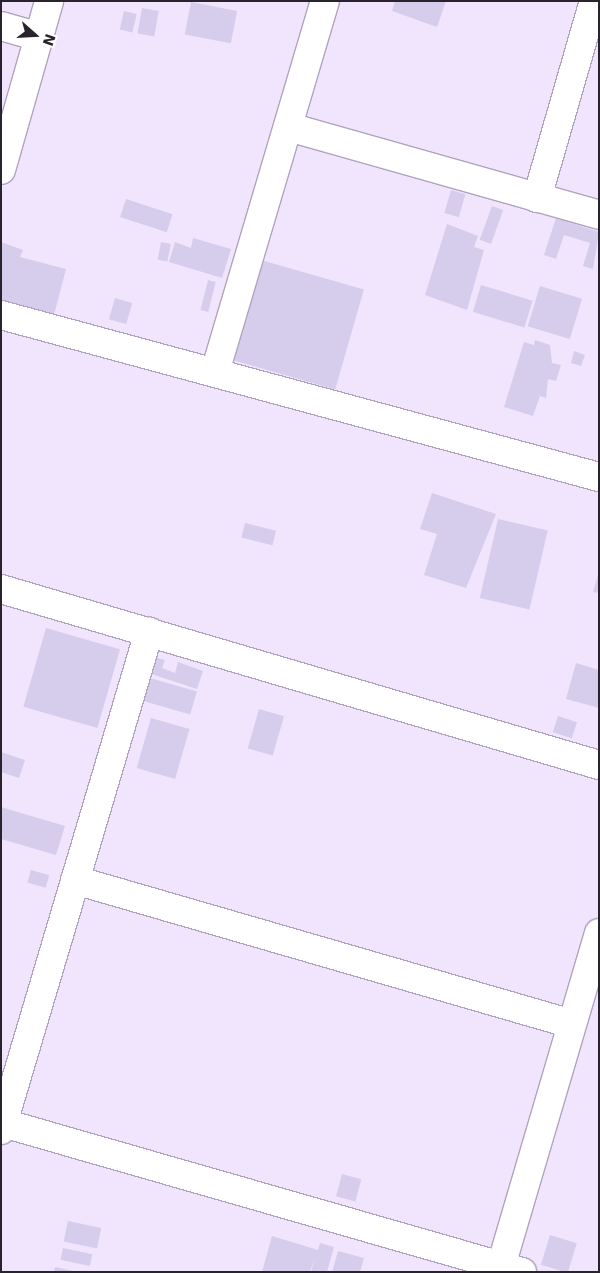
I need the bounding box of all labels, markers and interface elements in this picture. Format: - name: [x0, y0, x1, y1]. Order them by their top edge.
- north arrow: [10, 10, 60, 60]
- text: N: [40, 32, 59, 48]

